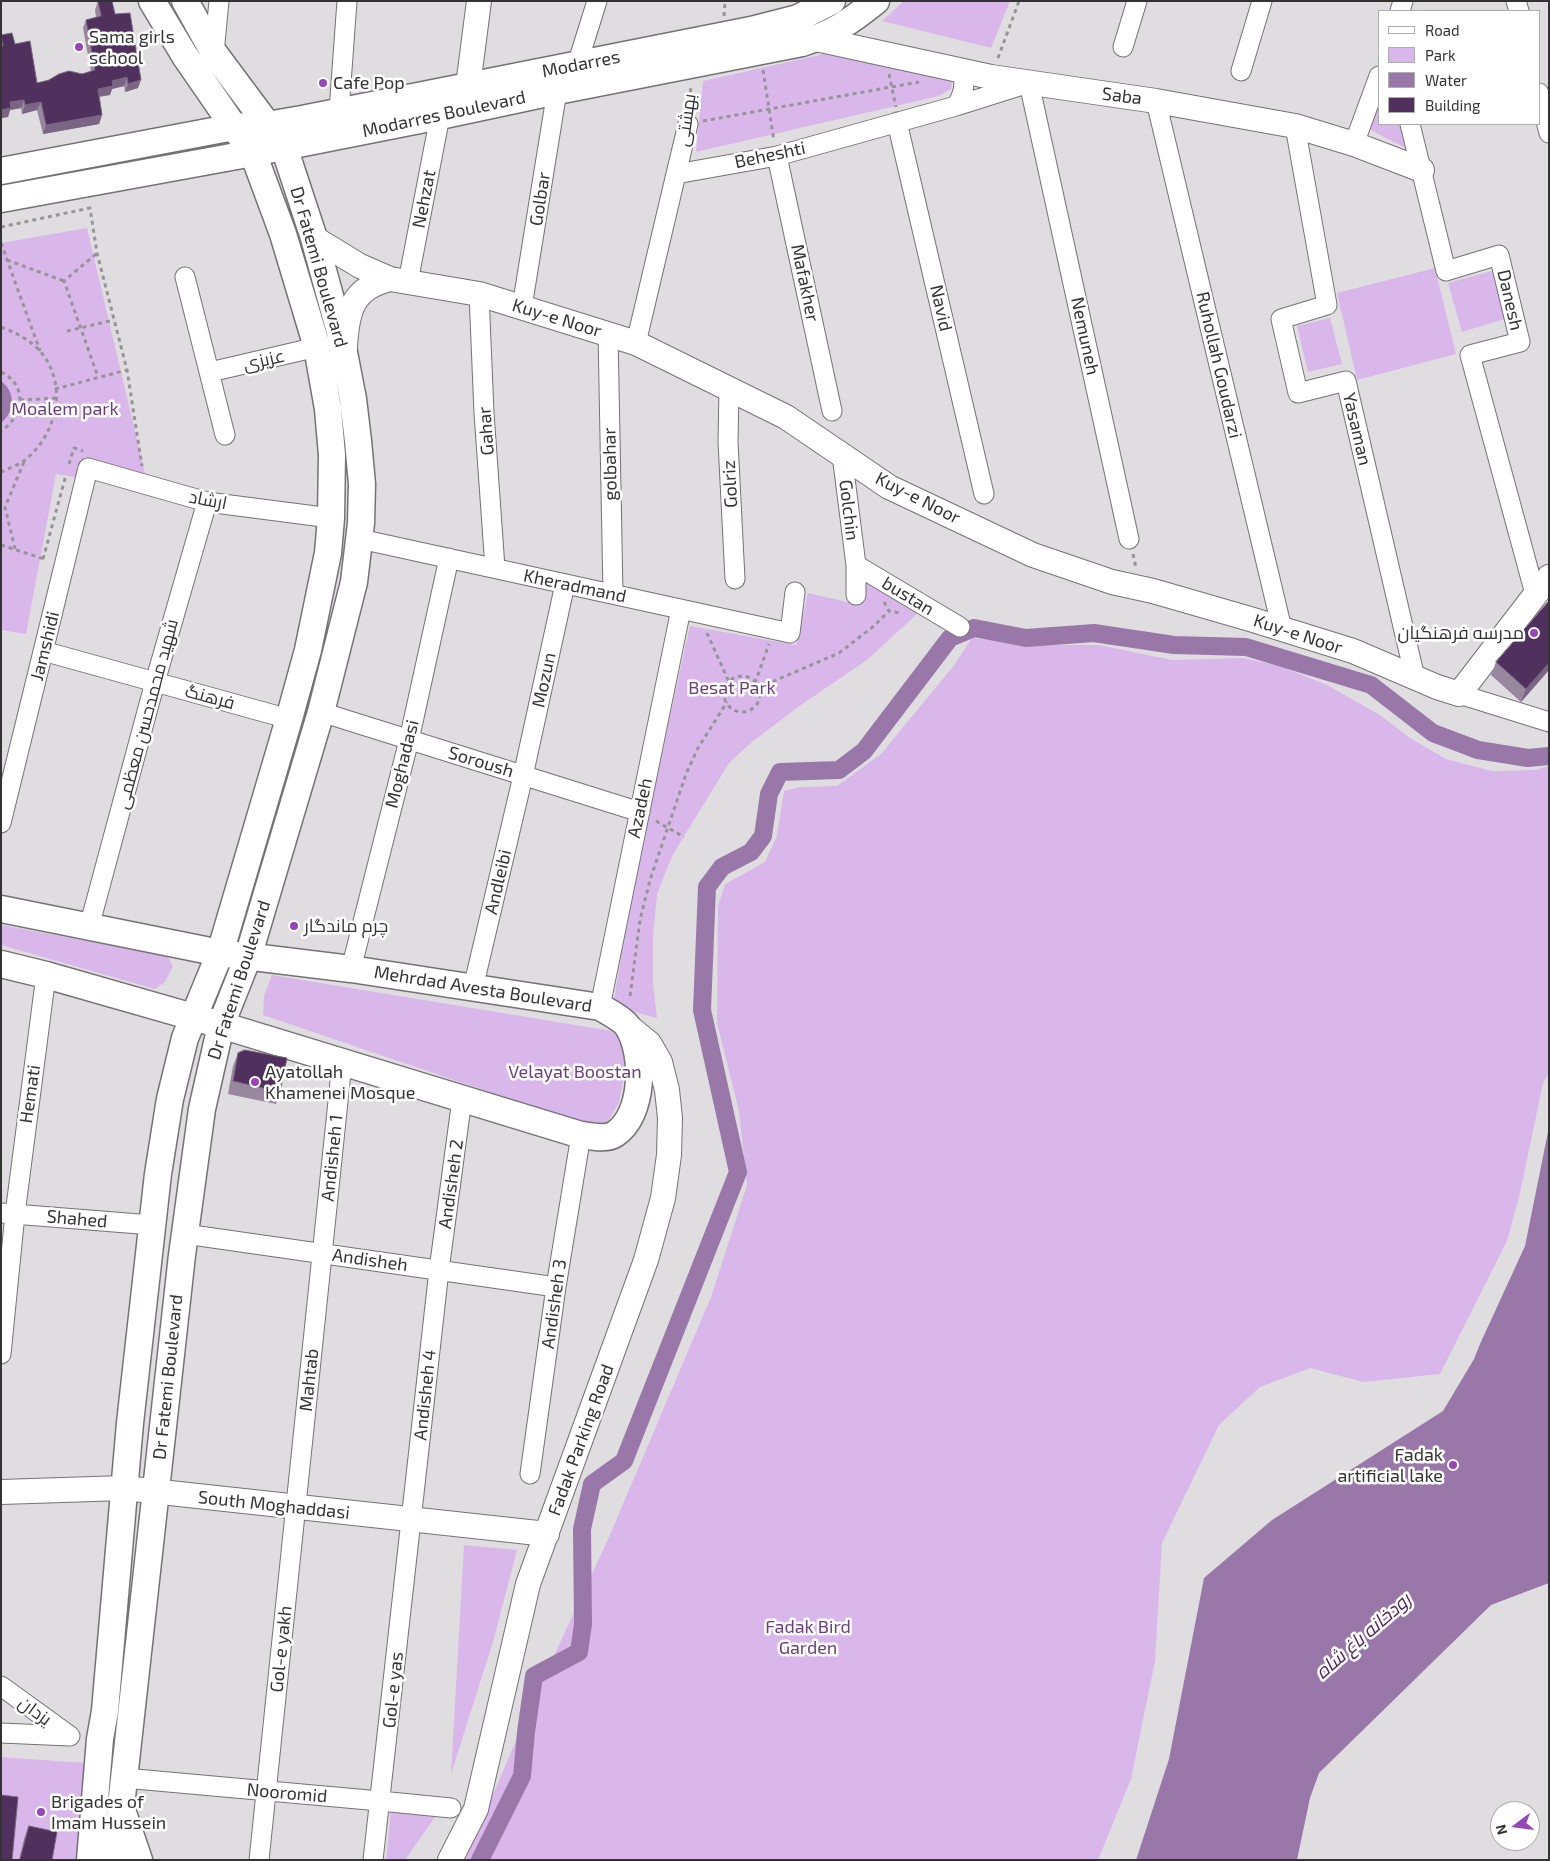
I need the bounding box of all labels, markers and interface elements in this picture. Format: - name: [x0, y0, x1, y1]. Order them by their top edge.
- legend: [1378, 10, 1540, 125]
- text: Road: [1425, 21, 1460, 39]
- place label: Sama girls school: [89, 26, 175, 68]
- marker: Sama girls school: [73, 41, 85, 53]
- street label: Modarres: [540, 46, 622, 82]
- text: Park: [1425, 46, 1456, 64]
- text: Water: [1425, 71, 1467, 89]
- place label: Cafe Pop: [333, 72, 405, 94]
- marker: Cafe Pop: [317, 77, 329, 89]
- street label: Saba: [1101, 83, 1143, 109]
- street label: Modarres Boulevard: [360, 86, 528, 142]
- street label: بهشتی: [672, 92, 700, 148]
- text: Building: [1425, 96, 1480, 114]
- street label: Beheshti: [733, 137, 807, 173]
- street label: Nehzat: [408, 168, 440, 230]
- street label: Golbar: [525, 171, 555, 227]
- street label: Dr Fatemi Boulevard: [286, 184, 352, 350]
- street label: Mafakher: [786, 242, 824, 324]
- street label: Danesh: [1493, 268, 1527, 332]
- street label: Navid: [925, 283, 957, 333]
- street label: Ruhollah Goudarzi: [1192, 290, 1246, 440]
- street label: Kuy-e Noor: [510, 294, 604, 342]
- street label: Nemuneh: [1066, 295, 1104, 377]
- street label: عزیزی: [241, 345, 287, 375]
- street label: Yasaman: [1338, 390, 1376, 468]
- park label: Moalem park: [11, 398, 119, 420]
- street label: Gahar: [474, 406, 498, 456]
- street label: golbahar: [599, 427, 621, 501]
- street label: Golriz: [718, 460, 742, 508]
- street label: Kuy-e Noor: [872, 467, 964, 529]
- street label: Golchin: [835, 478, 863, 542]
- street label: ارشاد: [187, 486, 229, 514]
- street label: Kheradmand: [522, 565, 628, 607]
- street label: bustan: [878, 572, 938, 620]
- street label: Jamshidi: [26, 609, 64, 683]
- street label: Kuy-e Noor: [1251, 609, 1345, 659]
- street label: شهید محمدحسن معظمی: [111, 616, 183, 812]
- place label: مدرسه فرهنگیان: [1397, 622, 1524, 644]
- marker: مدرسه فرهنگیان: [1528, 627, 1540, 639]
- street label: Mozun: [528, 650, 560, 710]
- park label: Besat Park: [688, 677, 776, 699]
- street label: فرهنگ: [183, 680, 237, 714]
- street label: Moghadasi: [381, 718, 423, 810]
- street label: Soroush: [446, 742, 516, 782]
- street label: Azadeh: [623, 776, 657, 840]
- street label: Andleibi: [480, 847, 516, 917]
- street label: Dr Fatemi Boulevard: [203, 898, 275, 1062]
- place label: چرم ماندگار: [304, 915, 388, 937]
- marker: چرم ماندگار: [288, 920, 300, 932]
- street label: Mehrdad Avesta Boulevard: [372, 961, 594, 1017]
- place label: Ayatollah Khamenei Mosque: [265, 1061, 415, 1104]
- park label: Velayat Boostan: [508, 1061, 642, 1083]
- street label: Hemati: [15, 1063, 45, 1125]
- marker: Ayatollah Khamenei Mosque: [249, 1076, 261, 1088]
- street label: Andisheh 1: [317, 1113, 347, 1203]
- street label: Andisheh 2: [434, 1138, 468, 1230]
- street label: Shahed: [46, 1206, 108, 1232]
- street label: Andisheh: [331, 1244, 409, 1276]
- street label: Andisheh 3: [537, 1258, 571, 1350]
- street label: Dr Fatemi Boulevard: [149, 1293, 187, 1461]
- street label: Mahtab: [295, 1347, 323, 1413]
- street label: Andisheh 4: [409, 1349, 441, 1441]
- street label: Fadak Parking Road: [544, 1361, 618, 1519]
- place label: Fadak artificial lake: [1337, 1444, 1443, 1486]
- marker: Fadak artificial lake: [1447, 1459, 1459, 1471]
- street label: South Moghaddasi: [197, 1486, 351, 1524]
- water label: رودخانه باغ شاه: [1311, 1588, 1415, 1684]
- street label: Gol-e yakh: [266, 1604, 296, 1694]
- park label: Fadak Bird Garden: [765, 1616, 851, 1658]
- street label: Gol-e yas: [378, 1651, 408, 1729]
- street label: یزدان: [14, 1692, 56, 1730]
- street label: Nooromid: [246, 1779, 328, 1807]
- place label: Brigades of Imam Hussein: [51, 1791, 166, 1834]
- north arrow: [1490, 1801, 1540, 1851]
- marker: Brigades of Imam Hussein: [35, 1806, 47, 1818]
- text: N: [1491, 1823, 1511, 1837]

